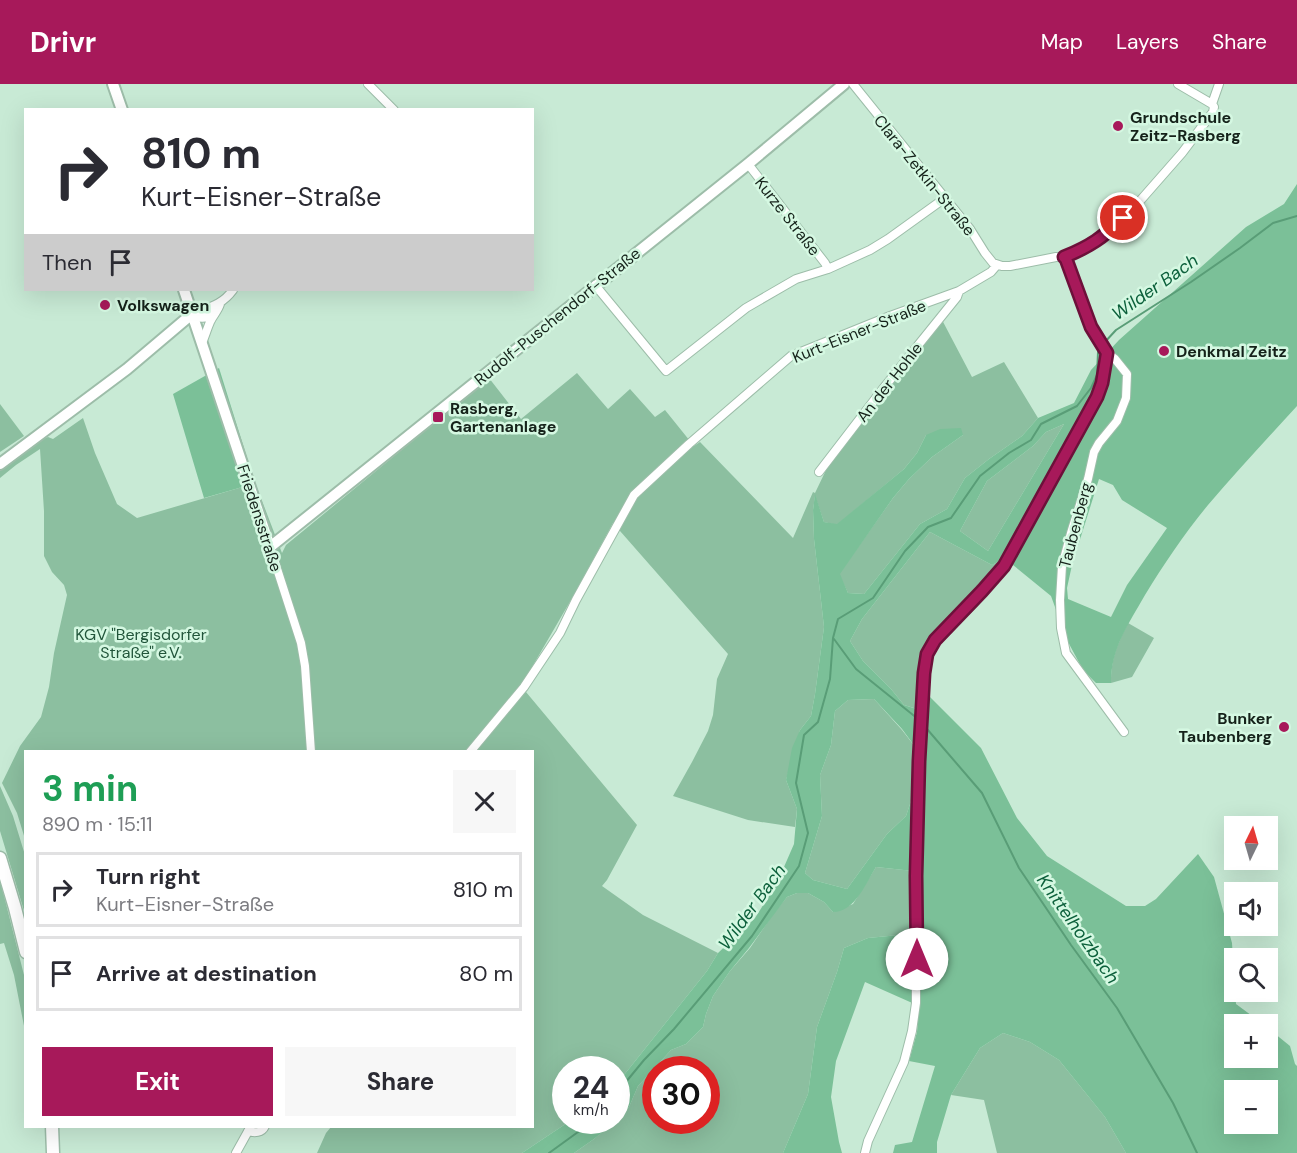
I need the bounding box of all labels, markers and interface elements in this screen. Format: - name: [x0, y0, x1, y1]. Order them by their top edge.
- text: Drivr: [30, 24, 96, 61]
- text: Map: [1041, 28, 1083, 56]
- text: Layers: [1116, 28, 1179, 56]
- text: Share: [1212, 28, 1267, 56]
- place label: Grundschule Zeitz-Rasberg: [1130, 107, 1241, 146]
- street label: Clara-Zetkin-Straße: [869, 110, 980, 240]
- marker: Grundschule Zeitz-Rasberg: [1111, 119, 1125, 133]
- text: 810 m: [141, 126, 261, 181]
- icon: right: [42, 132, 120, 210]
- street label: Kurze Straße: [750, 173, 825, 260]
- text: Kurt-Eisner-Straße: [141, 179, 381, 214]
- pin: [1097, 192, 1148, 243]
- icon: arrive: [1106, 201, 1139, 234]
- street label: Rudolf-Puschendorf-Straße: [470, 243, 645, 390]
- icon: arrive: [104, 246, 137, 279]
- text: Then: [42, 248, 92, 277]
- water label: Wilder Bach: [1107, 248, 1203, 326]
- place label: Volkswagen: [117, 295, 209, 316]
- street label: Kurt-Eisner-Straße: [789, 295, 929, 368]
- marker: Volkswagen: [98, 298, 112, 312]
- street label: An der Hohle: [852, 338, 927, 426]
- place label: Denkmal Zeitz: [1176, 341, 1287, 362]
- marker: Denkmal Zeitz: [1157, 344, 1171, 358]
- place label: Rasberg, Gartenanlage: [450, 398, 556, 437]
- marker: Rasberg, Gartenanlage: [431, 410, 445, 424]
- street label: Friedensstraße: [232, 462, 287, 575]
- street label: Taubenberg: [1054, 480, 1097, 570]
- park label: KGV "Bergisdorfer Straße" e.V.: [75, 624, 207, 663]
- place label: Bunker Taubenberg: [1179, 708, 1272, 747]
- marker: Bunker Taubenberg: [1277, 720, 1291, 734]
- text: 3 min: [42, 765, 138, 812]
- button: close: [453, 770, 516, 833]
- text: 890 m · 15:11: [42, 811, 153, 837]
- north arrow: [1224, 816, 1278, 870]
- map controls: [1224, 816, 1278, 1134]
- water label: Wilder Bach: [713, 859, 791, 955]
- text: Turn right: [96, 862, 201, 891]
- water label: Knittelholzbach: [1031, 870, 1125, 988]
- icon: right: [45, 873, 78, 906]
- text: 810 m: [453, 875, 513, 904]
- button: sound: [1224, 882, 1278, 936]
- text: Kurt-Eisner-Straße: [96, 891, 274, 917]
- position arrow: [885, 927, 949, 991]
- button: search: [1224, 948, 1278, 1002]
- icon: arrive: [45, 957, 78, 990]
- text: Arrive at destination: [96, 959, 317, 988]
- text: 80 m: [459, 959, 513, 988]
- button: +: [1224, 1014, 1278, 1068]
- button: Exit: [42, 1047, 273, 1116]
- button: Share: [285, 1047, 516, 1116]
- speed limit sign: 30: [642, 1056, 720, 1134]
- text: 24: [573, 1068, 609, 1107]
- button: −: [1224, 1080, 1278, 1134]
- text: km/h: [573, 1100, 609, 1120]

